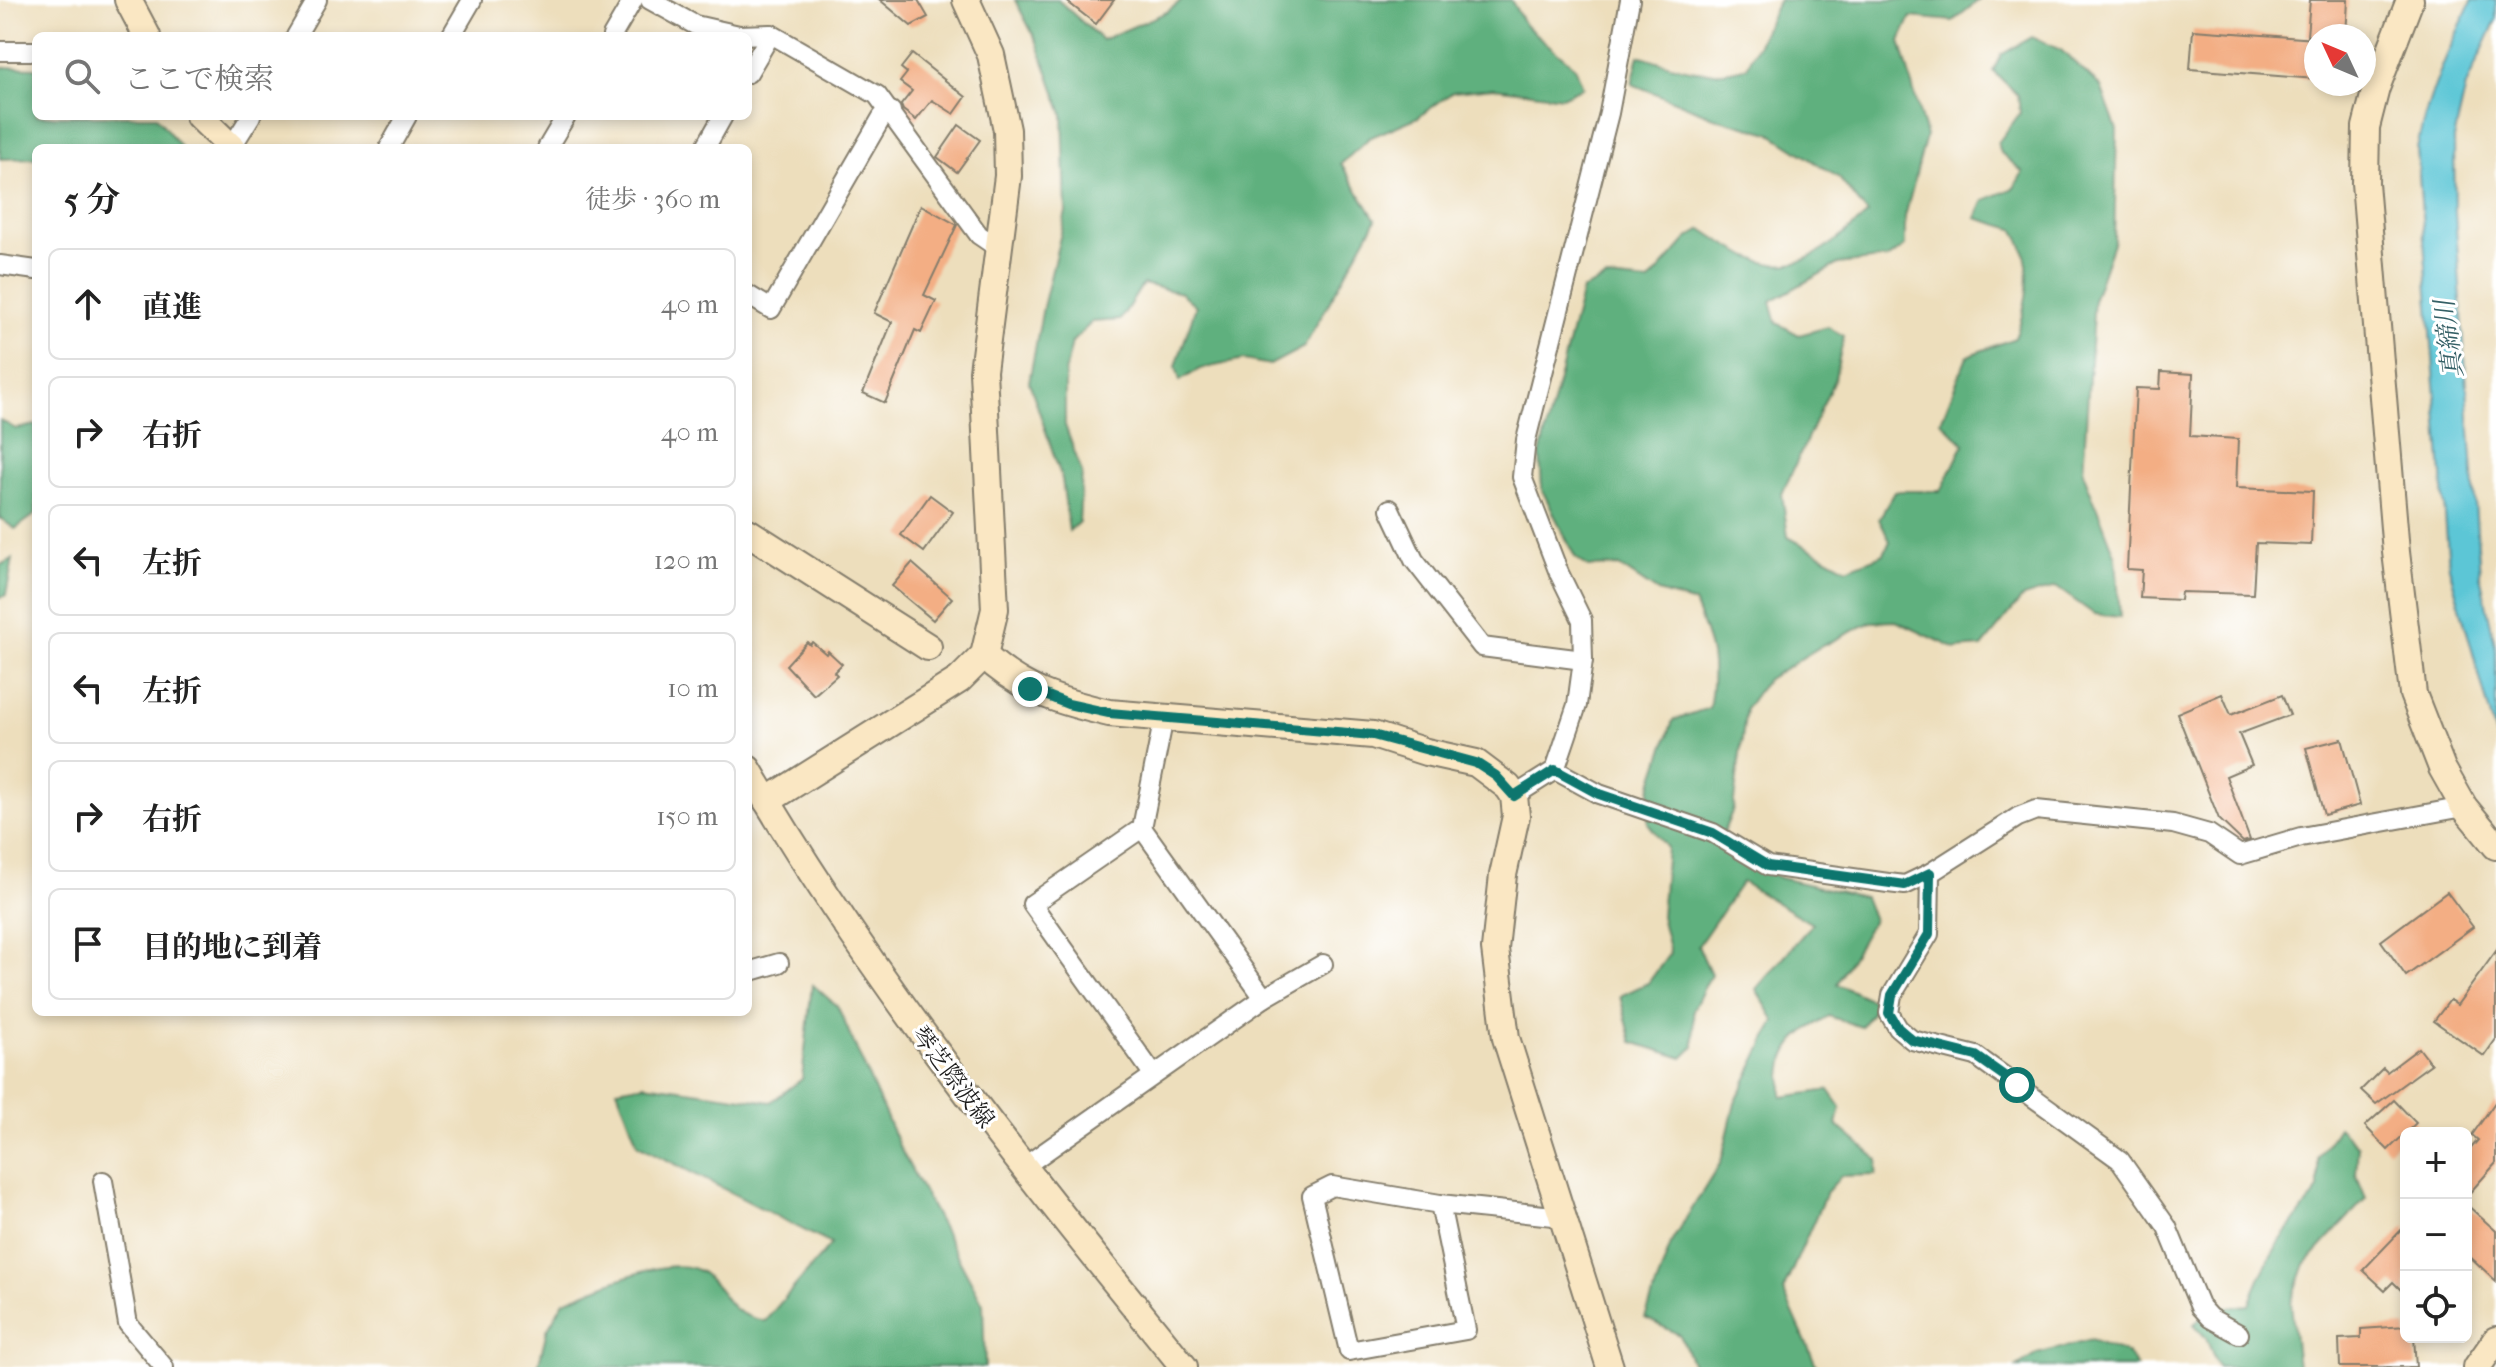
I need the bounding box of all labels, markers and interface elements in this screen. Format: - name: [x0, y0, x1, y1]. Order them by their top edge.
- north arrow: [2304, 24, 2376, 96]
- search box: [32, 32, 752, 120]
- icon: search: [60, 54, 104, 98]
- text: ここで検索: [124, 62, 274, 97]
- text: 5 分: [64, 180, 120, 220]
- text: 徒歩 · 360 m: [585, 184, 720, 215]
- icon: ahead: [66, 282, 110, 326]
- text: 40 m: [661, 289, 718, 320]
- text: 直進: [142, 290, 202, 325]
- water label: 真締川: [2428, 295, 2469, 380]
- icon: right: [66, 410, 110, 454]
- text: 40 m: [661, 417, 718, 448]
- text: 右折: [142, 418, 202, 453]
- icon: left: [66, 538, 110, 582]
- text: 120 m: [654, 545, 718, 576]
- text: 左折: [142, 546, 202, 581]
- icon: left: [66, 666, 110, 710]
- route end: [1012, 671, 1048, 707]
- text: 10 m: [667, 673, 718, 704]
- text: 左折: [142, 674, 202, 709]
- icon: right: [66, 794, 110, 838]
- text: 150 m: [656, 801, 718, 832]
- text: 右折: [142, 802, 202, 837]
- icon: arrive: [66, 922, 110, 966]
- text: 目的地に到着: [142, 930, 322, 965]
- street label: 琴芝際波線: [906, 1021, 1000, 1133]
- route start: [1999, 1067, 2035, 1103]
- map controls: [2400, 1127, 2472, 1343]
- button: +: [2400, 1127, 2472, 1199]
- button: −: [2400, 1199, 2472, 1271]
- button: locate: [2400, 1271, 2472, 1343]

